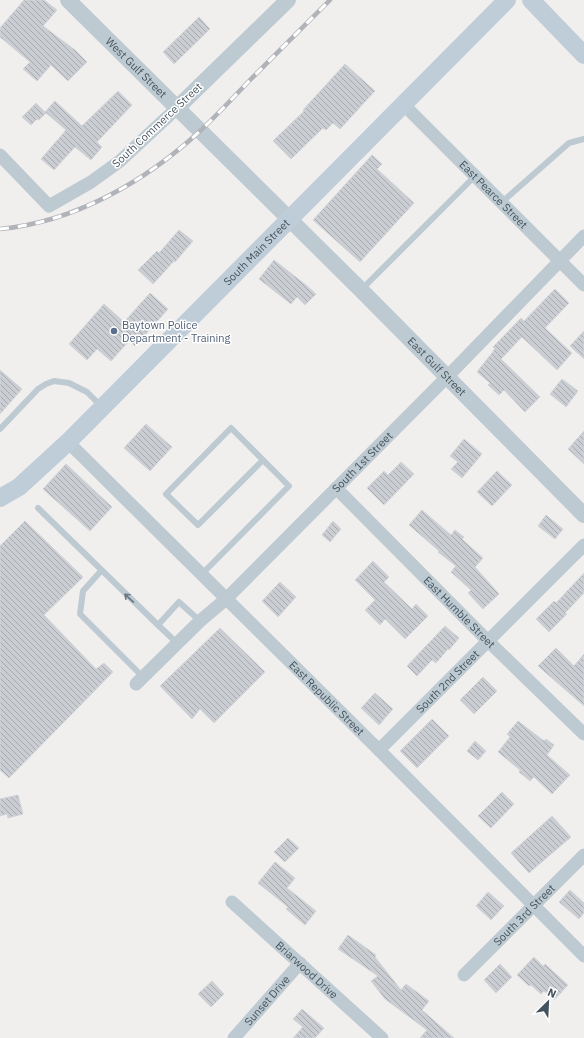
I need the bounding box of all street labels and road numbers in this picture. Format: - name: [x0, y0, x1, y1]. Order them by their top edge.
- street label: West Gulf Street: [103, 34, 170, 101]
- street label: South Commerce Street: [109, 80, 205, 170]
- street label: East Pearce Street: [456, 157, 531, 232]
- street label: South Main Street: [220, 216, 293, 288]
- street label: East Gulf Street: [405, 334, 469, 399]
- street label: South 1st Street: [329, 429, 396, 495]
- street label: East Humble Street: [421, 573, 498, 651]
- street label: South 2nd Street: [413, 647, 482, 716]
- street label: East Republic Street: [286, 658, 367, 738]
- street label: South 3rd Street: [490, 881, 558, 949]
- street label: Briarwood Drive: [273, 938, 341, 1002]
- street label: Sunset Drive: [241, 972, 293, 1028]

